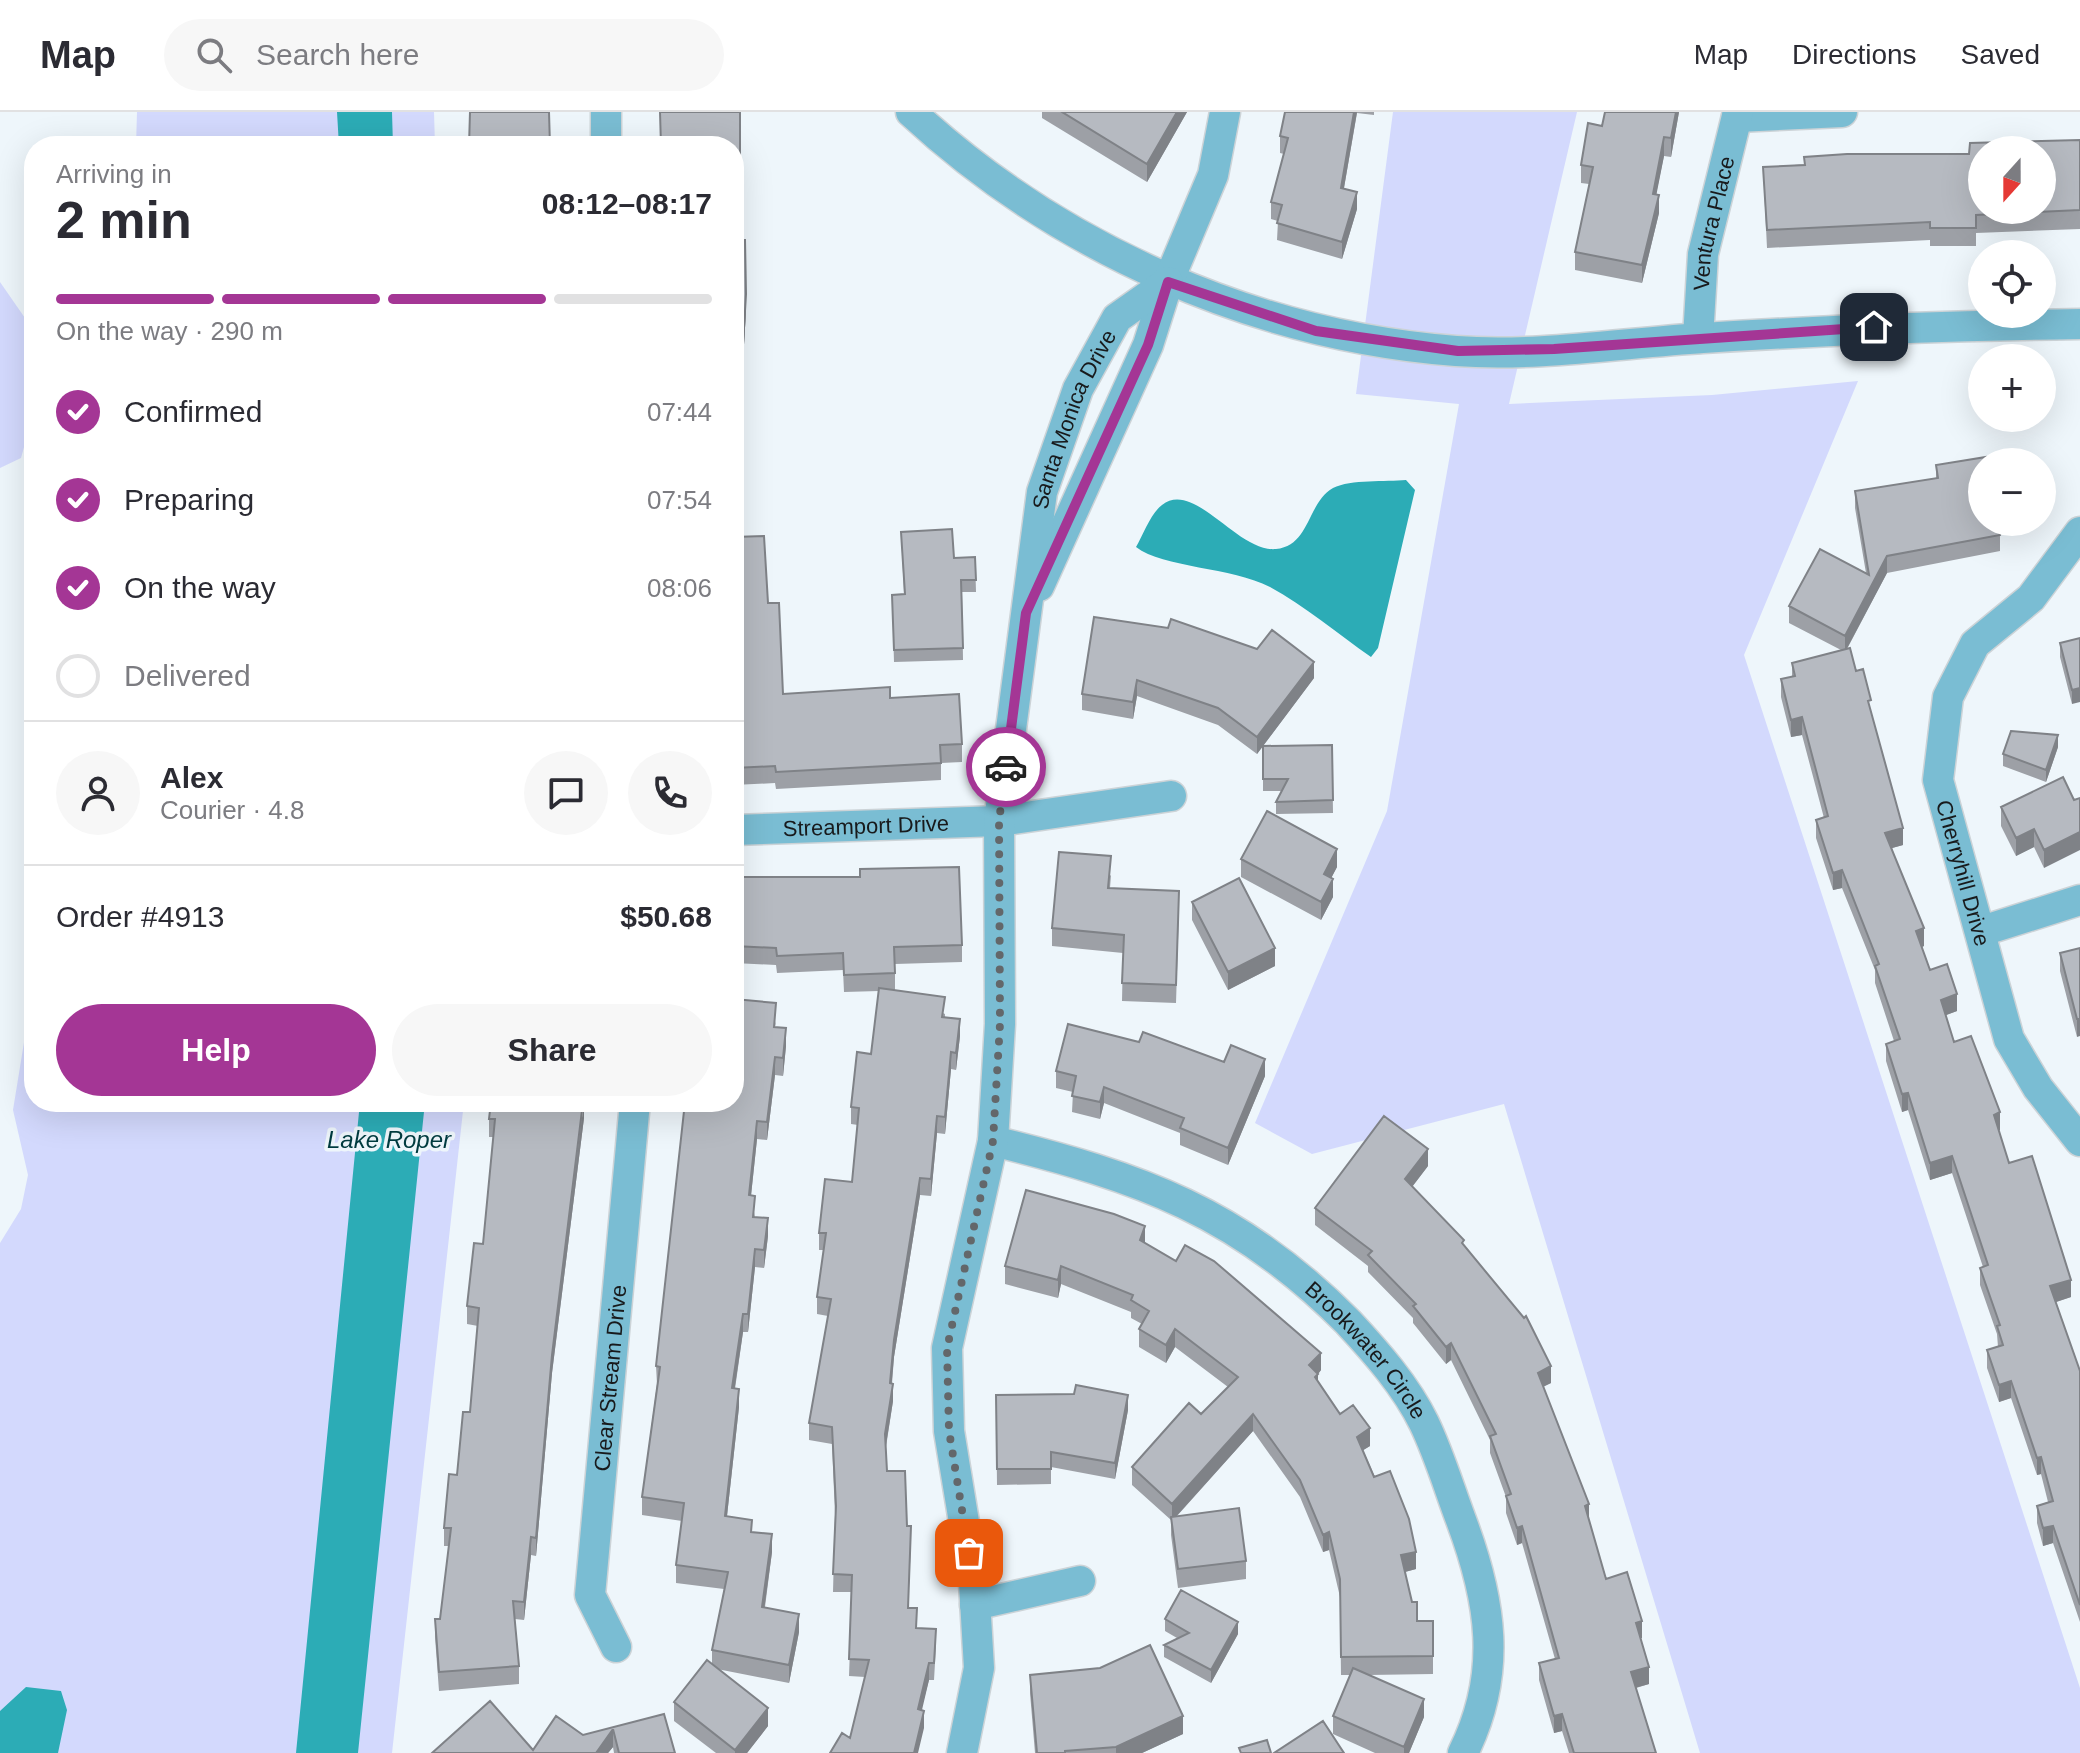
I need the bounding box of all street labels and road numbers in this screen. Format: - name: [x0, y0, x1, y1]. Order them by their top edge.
- street label: Ventura Place: [1689, 154, 1740, 291]
- street label: Santa Monica Drive: [1028, 325, 1121, 511]
- street label: Cherryhill Drive: [1931, 797, 1995, 949]
- street label: Streamport Drive: [782, 811, 950, 841]
- street label: Brookwater Circle: [1300, 1276, 1432, 1423]
- street label: Clear Stream Drive: [589, 1284, 631, 1472]

